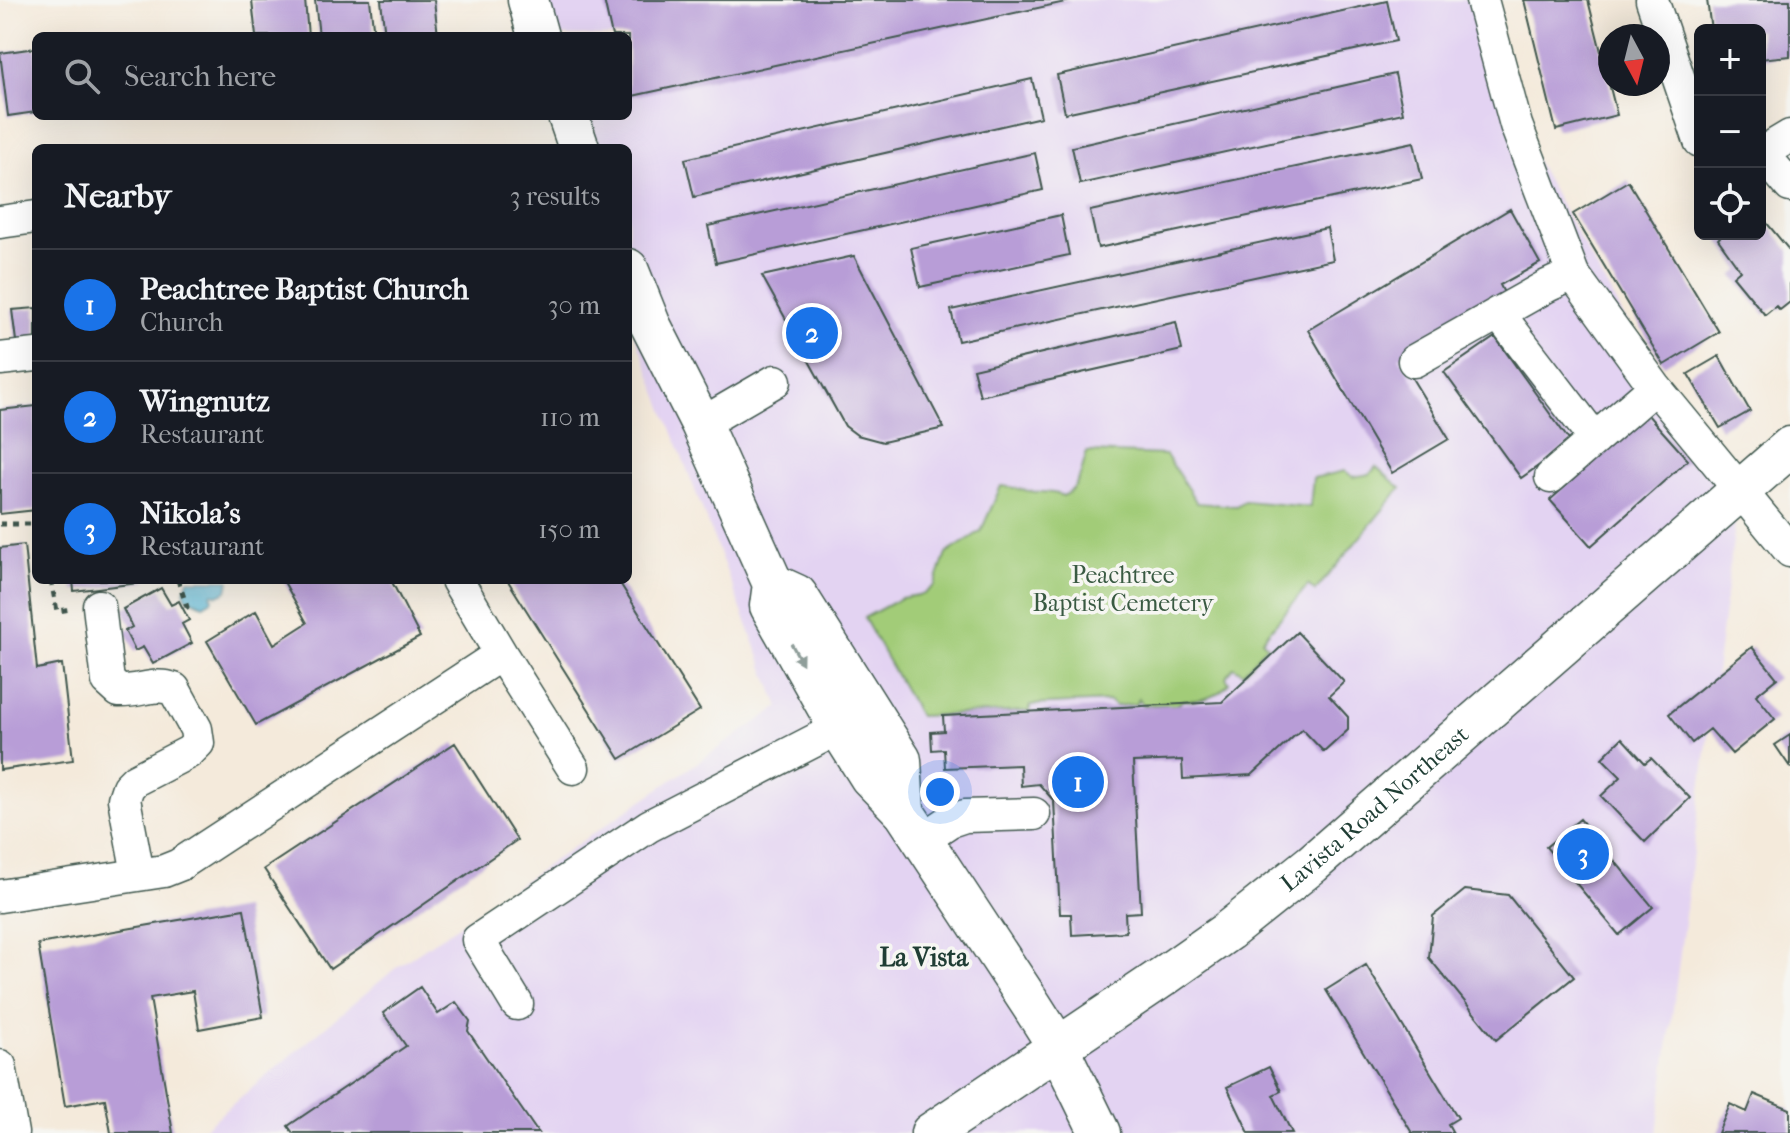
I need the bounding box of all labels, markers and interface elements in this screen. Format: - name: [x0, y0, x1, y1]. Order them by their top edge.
- north arrow: [1598, 24, 1670, 96]
- map controls: [1694, 24, 1766, 240]
- button: +: [1694, 24, 1766, 96]
- search box: [32, 32, 632, 120]
- icon: search: [60, 54, 104, 98]
- text: Search here: [124, 59, 276, 94]
- button: −: [1694, 96, 1766, 168]
- button: locate: [1694, 168, 1766, 240]
- text: Nearby: [64, 176, 171, 216]
- text: 3 results: [510, 181, 600, 212]
- text: Peachtree Baptist Church: [140, 272, 469, 307]
- text: 1: [85, 290, 95, 321]
- text: 30 m: [548, 290, 600, 321]
- pin: 2: [786, 303, 838, 363]
- text: Church: [140, 307, 223, 338]
- text: Wingnutz: [140, 384, 270, 419]
- text: 2: [83, 402, 97, 433]
- text: 110 m: [540, 402, 600, 433]
- text: Restaurant: [140, 419, 264, 450]
- text: Nikola's: [140, 496, 240, 531]
- text: 3: [85, 514, 95, 545]
- text: 150 m: [538, 514, 600, 545]
- text: Restaurant: [140, 531, 264, 562]
- park label: Peachtree Baptist Cemetery: [1032, 561, 1215, 617]
- one-way arrow: [790, 643, 804, 665]
- street label: Lavista Road Northeast: [1275, 720, 1474, 898]
- pin: 1: [1052, 752, 1104, 812]
- your location: [920, 772, 960, 812]
- pin: 3: [1557, 824, 1609, 884]
- district label: La Vista: [880, 942, 969, 973]

